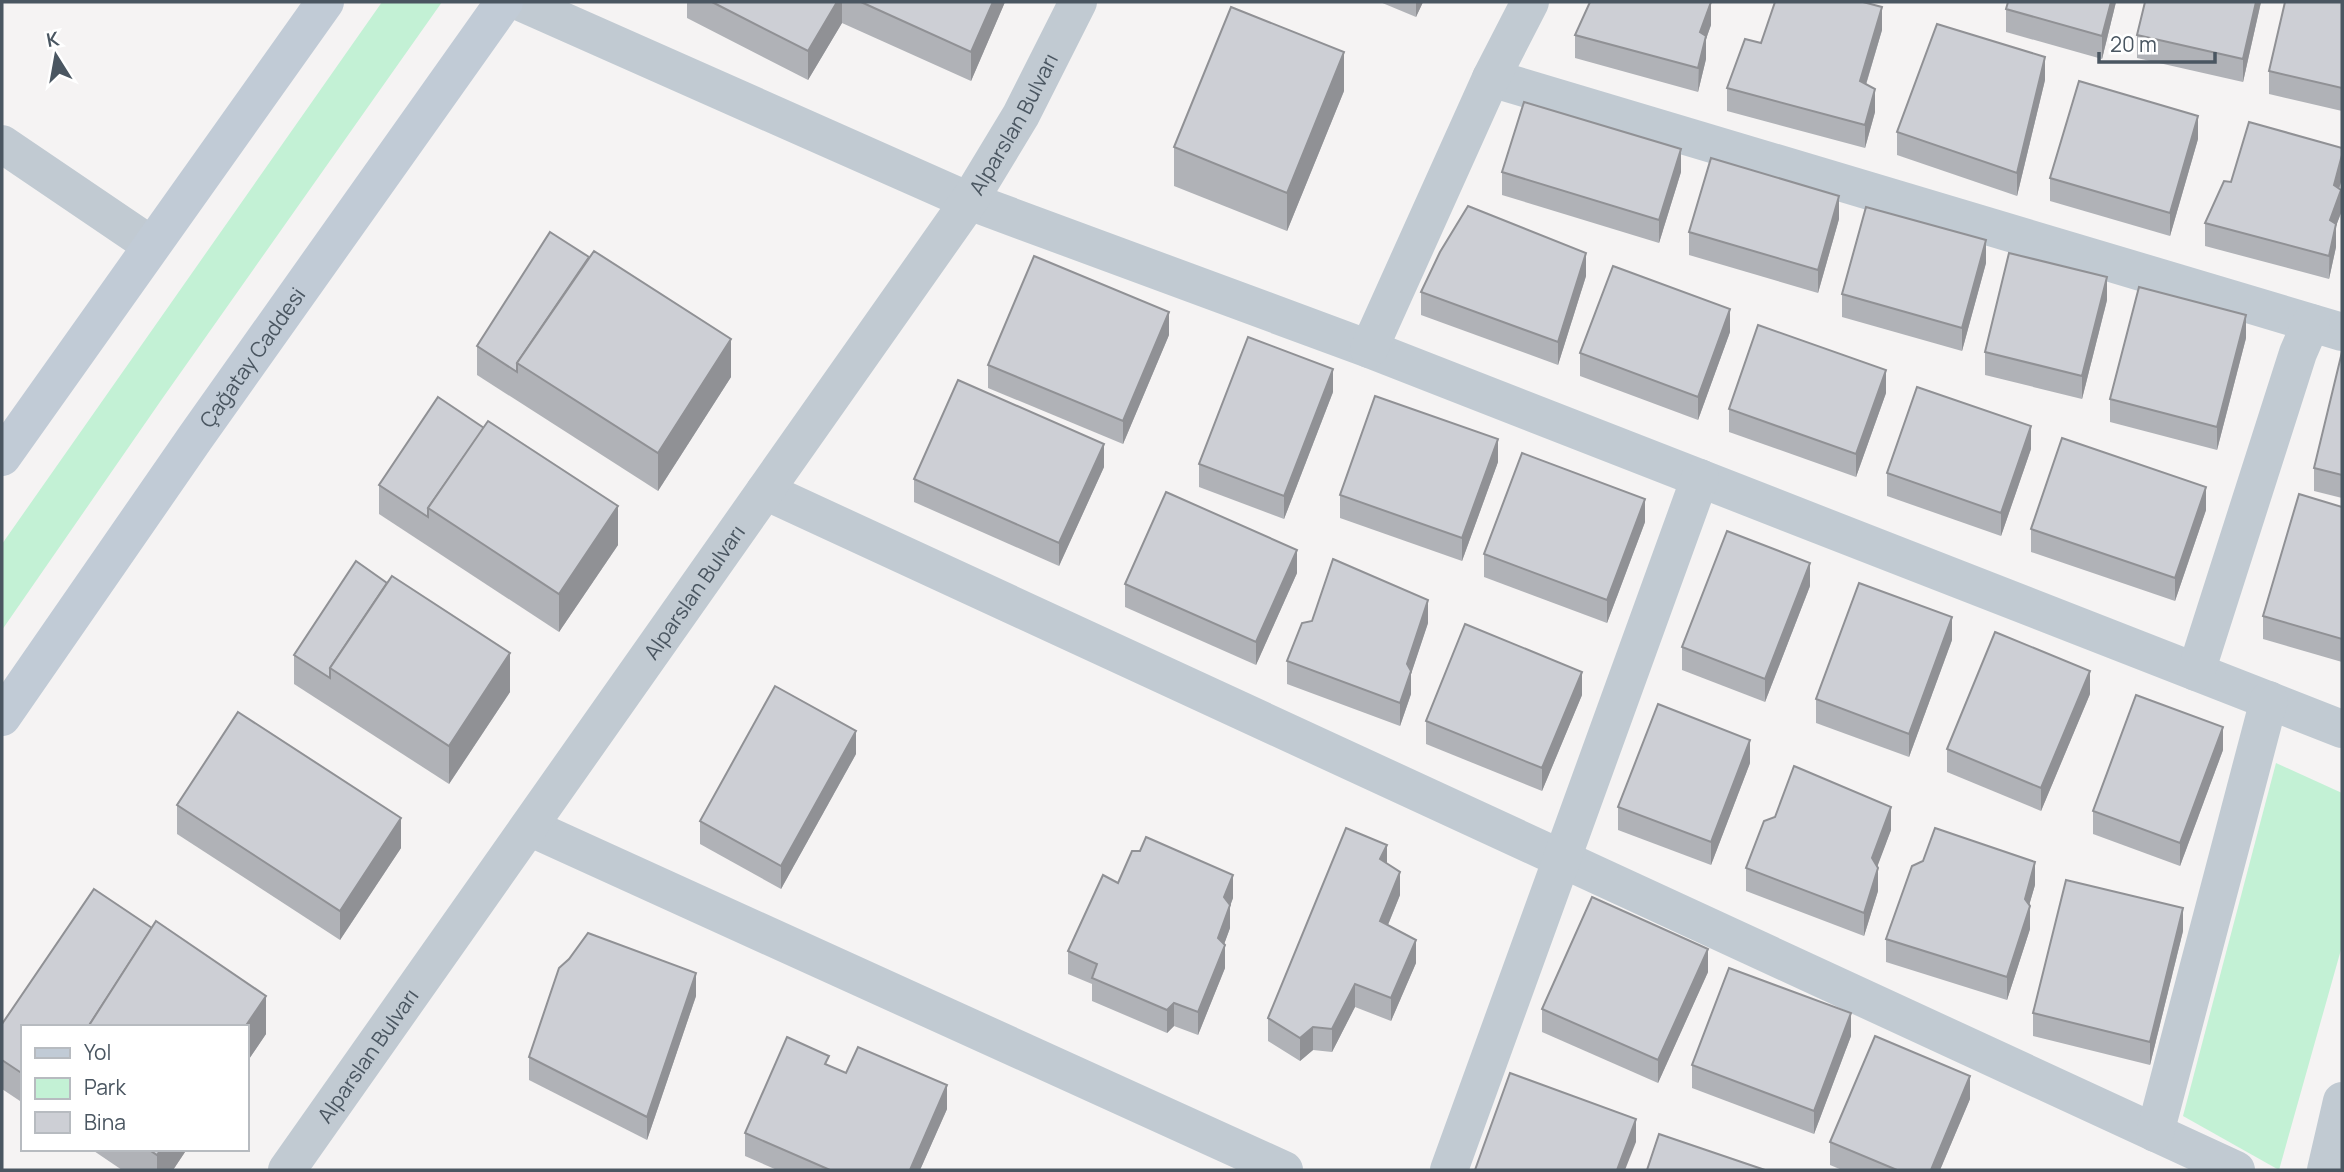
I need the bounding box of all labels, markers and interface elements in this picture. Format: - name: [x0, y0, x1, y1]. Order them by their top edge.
- north arrow: [21, 21, 91, 91]
- scale bar: [2099, 21, 2214, 65]
- text: K: [44, 25, 62, 53]
- text: 20 m: [2110, 30, 2157, 58]
- street label: Alparslan Bulvarı: [962, 48, 1064, 200]
- street label: Çağatay Caddesi: [193, 282, 311, 433]
- street label: Alparslan Bulvarı: [637, 519, 751, 665]
- street label: Alparslan Bulvarı: [311, 983, 425, 1128]
- legend: [21, 1025, 248, 1151]
- text: Yol: [84, 1038, 111, 1066]
- text: Park: [84, 1073, 126, 1101]
- text: Bina: [84, 1108, 126, 1136]

